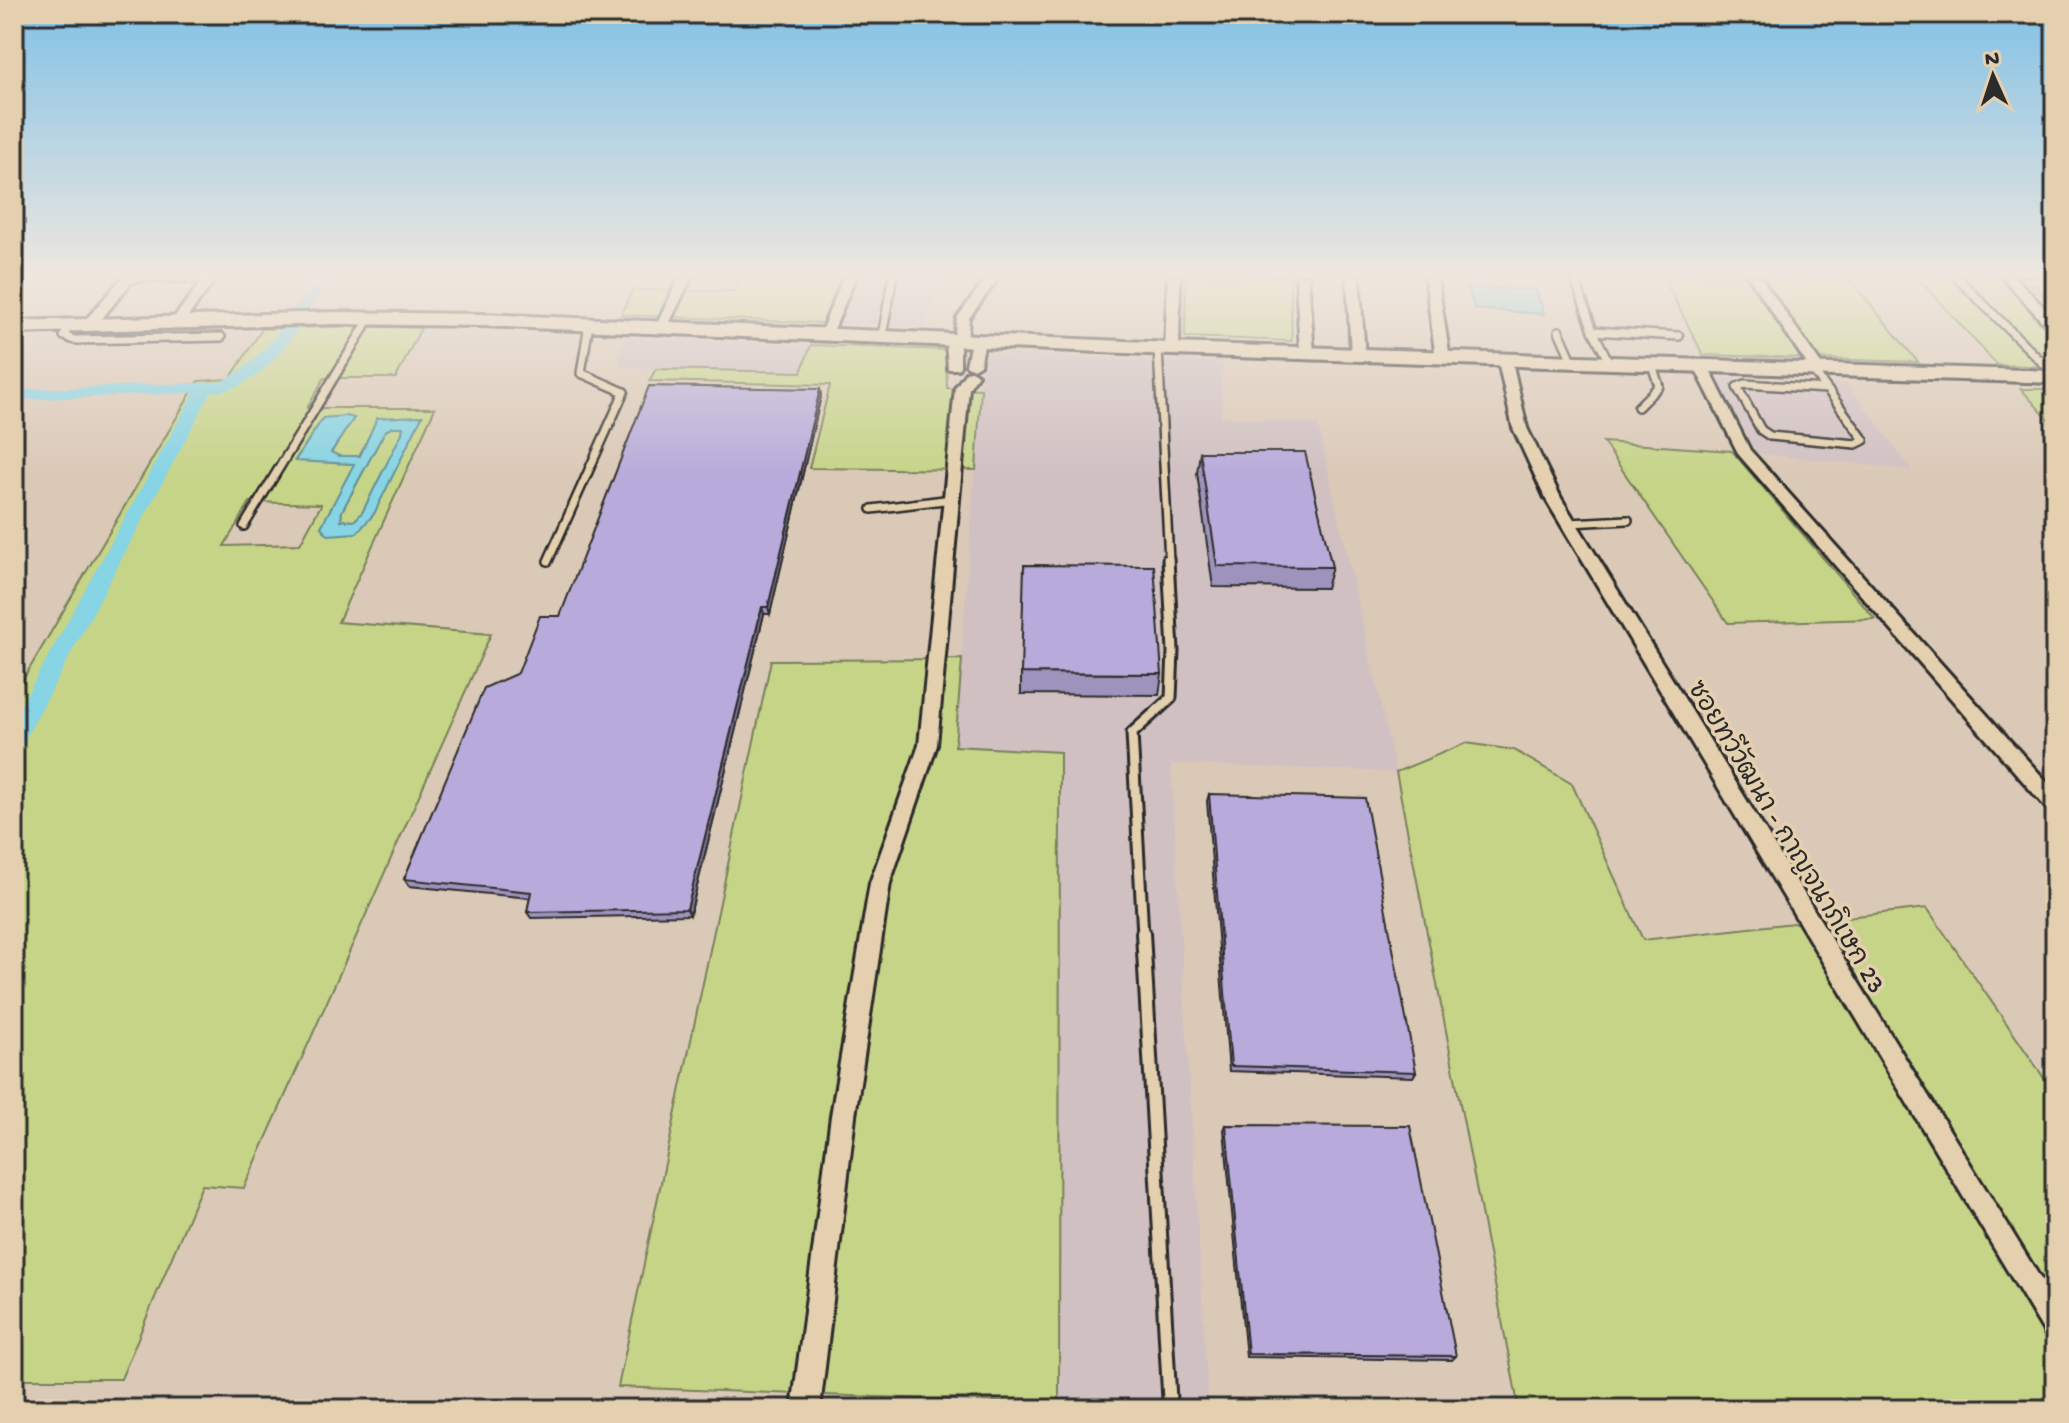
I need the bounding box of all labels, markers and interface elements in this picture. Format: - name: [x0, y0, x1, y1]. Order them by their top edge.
- north arrow: [1953, 36, 2033, 116]
- text: N: [1984, 47, 2000, 73]
- street label: ซอยทวีวัฒนา - กาญจนาภิเษก 23: [1678, 674, 1893, 1000]

